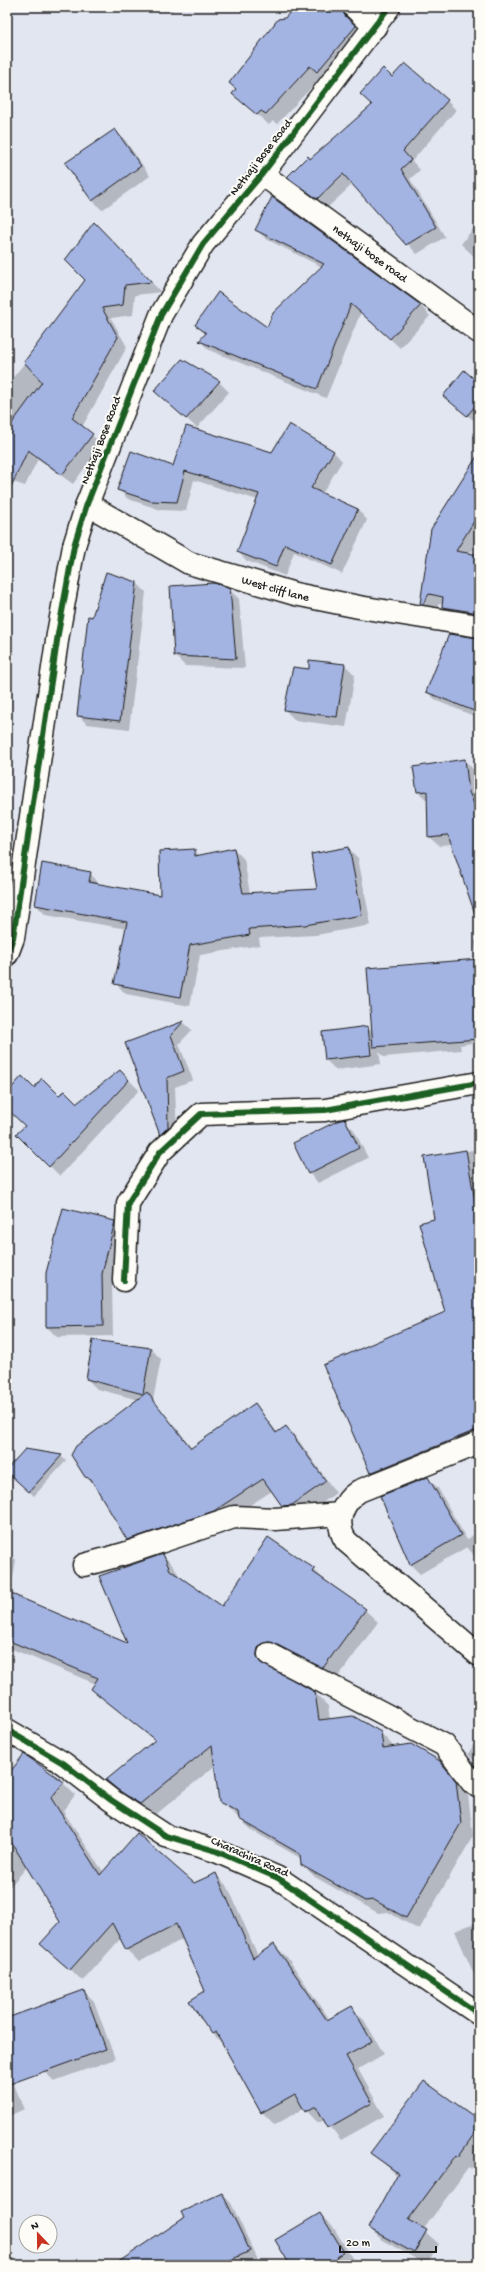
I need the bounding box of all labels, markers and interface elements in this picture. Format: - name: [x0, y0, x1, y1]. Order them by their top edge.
- street label: Nethaji Bose Road: [227, 117, 296, 199]
- street label: nethaji bose road: [329, 223, 410, 287]
- street label: Nethaji Bose Road: [79, 394, 125, 487]
- street label: West cliff lane: [240, 574, 311, 606]
- street label: Charachira Road: [208, 1834, 291, 1882]
- north arrow: [18, 2214, 58, 2254]
- text: N: [29, 2220, 41, 2233]
- scale bar: [340, 2228, 436, 2254]
- text: 20 m: [346, 2237, 371, 2251]

